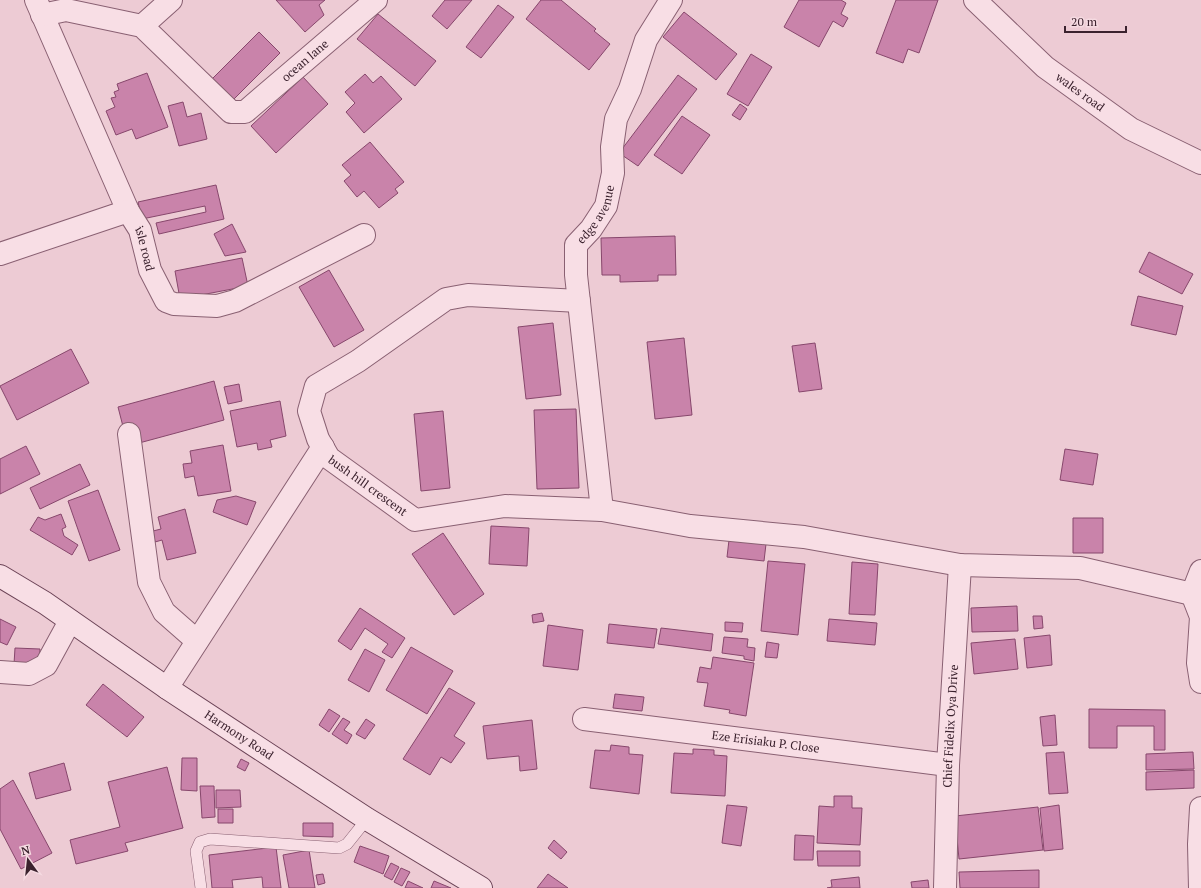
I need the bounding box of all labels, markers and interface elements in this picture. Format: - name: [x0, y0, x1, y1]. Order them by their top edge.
- scale bar: [1065, 8, 1126, 34]
- text: 20 m: [1071, 14, 1098, 29]
- street label: ocean lane: [278, 36, 331, 84]
- street label: wales road: [1052, 69, 1108, 115]
- street label: edge avenue: [573, 184, 617, 246]
- street label: isle road: [132, 223, 158, 273]
- street label: bush hill crescent: [325, 452, 411, 519]
- street label: Chief Fidelix Oya Drive: [939, 664, 961, 788]
- street label: Harmony Road: [202, 707, 277, 763]
- street label: Eze Erisiaku P. Close: [711, 727, 820, 756]
- north arrow: [8, 840, 48, 880]
- text: N: [20, 842, 32, 858]

